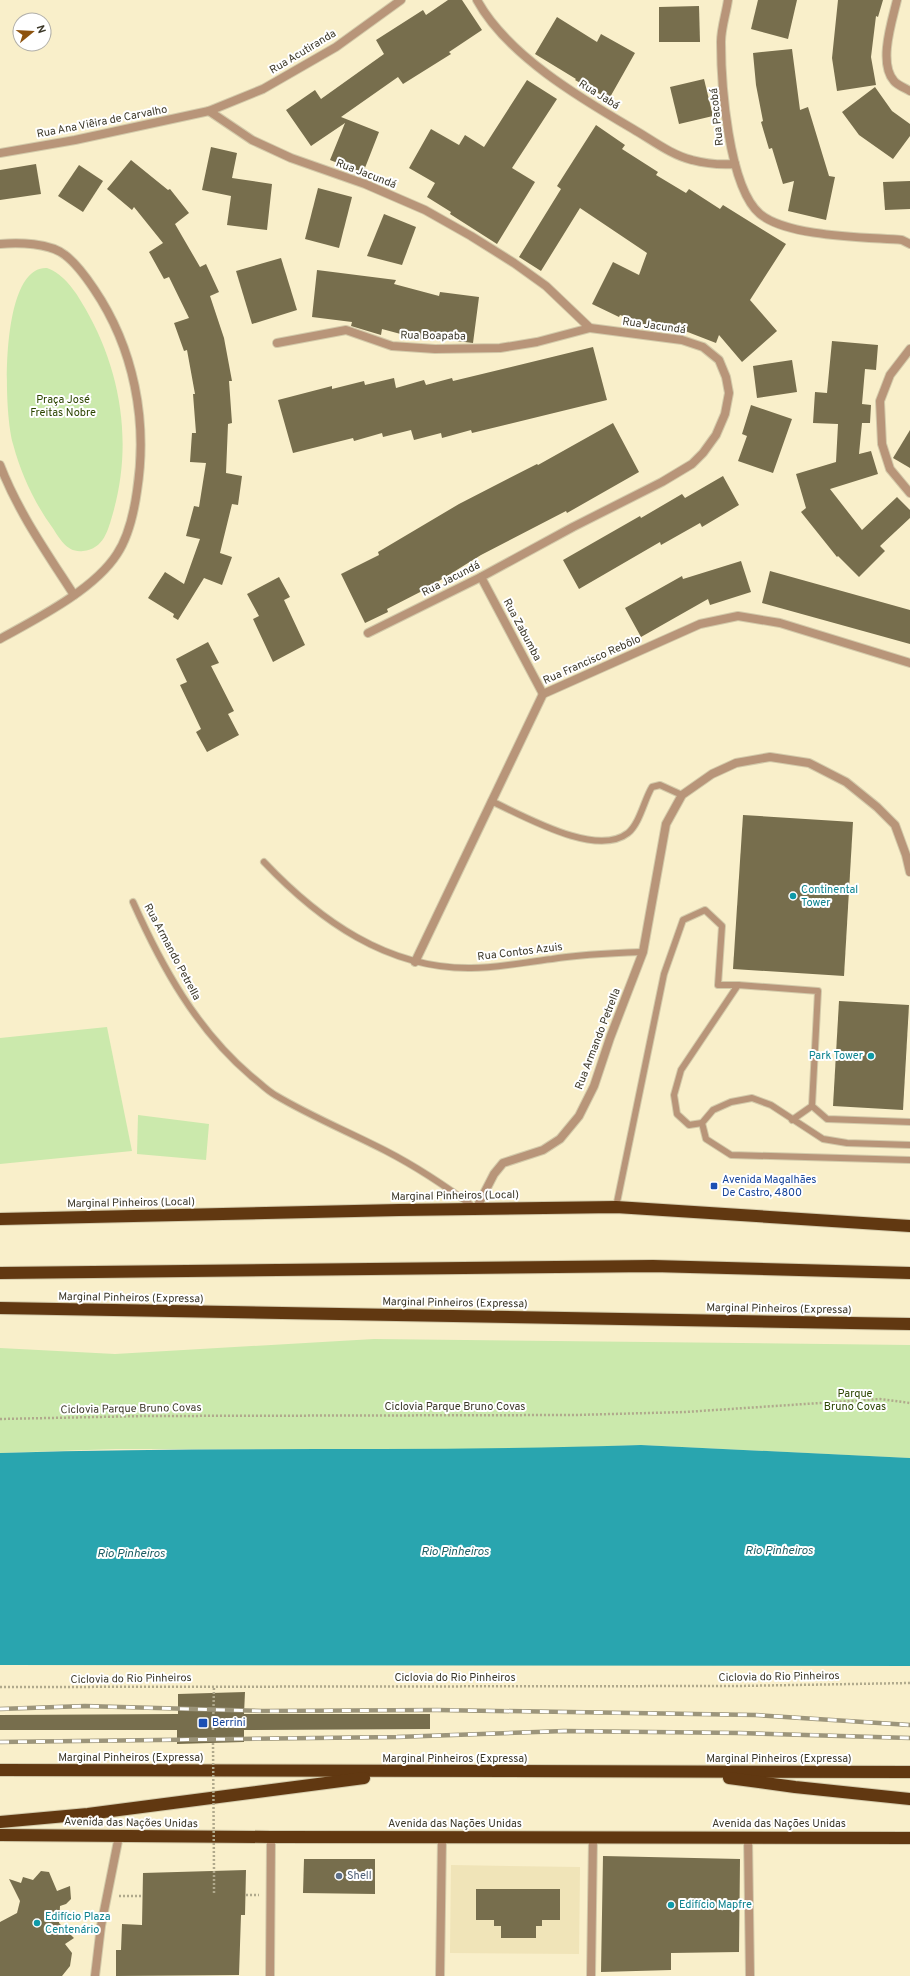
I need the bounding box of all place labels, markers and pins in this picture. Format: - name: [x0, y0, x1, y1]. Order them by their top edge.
- place label: Continental Tower: [801, 883, 858, 910]
- marker: Continental Tower: [788, 891, 798, 901]
- place label: Park Tower: [809, 1049, 864, 1063]
- marker: Park Tower: [866, 1051, 876, 1061]
- place label: Avenida Magalhães De Castro, 4800: [722, 1173, 816, 1200]
- marker: Avenida Magalhães De Castro, 4800: [709, 1181, 719, 1191]
- place label: Berrini: [212, 1716, 246, 1730]
- marker: Berrini: [197, 1717, 209, 1729]
- place label: Shell: [347, 1869, 372, 1883]
- marker: Shell: [334, 1871, 344, 1881]
- place label: Edifício Mapfre: [679, 1898, 752, 1912]
- marker: Edifício Mapfre: [666, 1900, 676, 1910]
- place label: Edifício Plaza Centenário: [45, 1910, 111, 1937]
- marker: Edifício Plaza Centenário: [32, 1918, 42, 1928]

